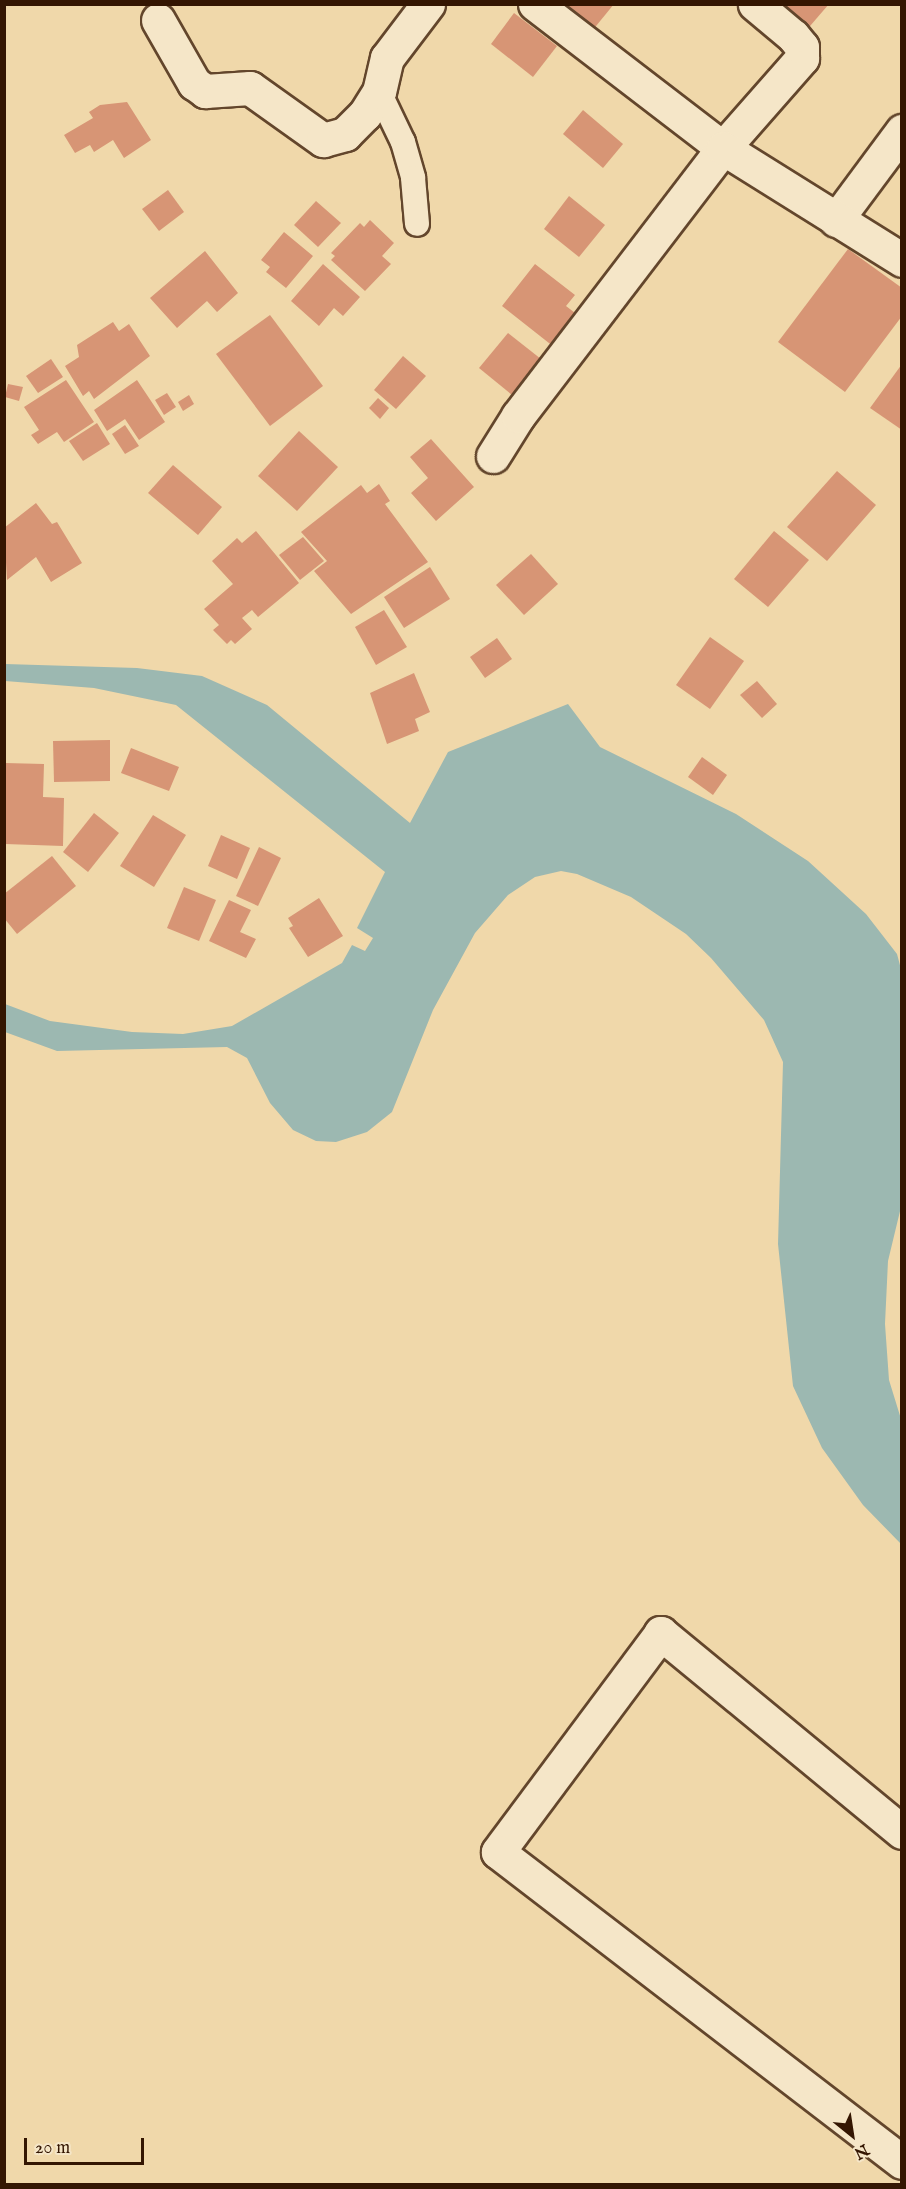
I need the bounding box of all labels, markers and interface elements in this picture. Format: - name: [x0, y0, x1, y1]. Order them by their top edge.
- north arrow: [822, 2105, 882, 2165]
- scale bar: [27, 2126, 147, 2164]
- text: 20 m: [35, 2137, 70, 2160]
- text: N: [850, 2138, 872, 2163]

